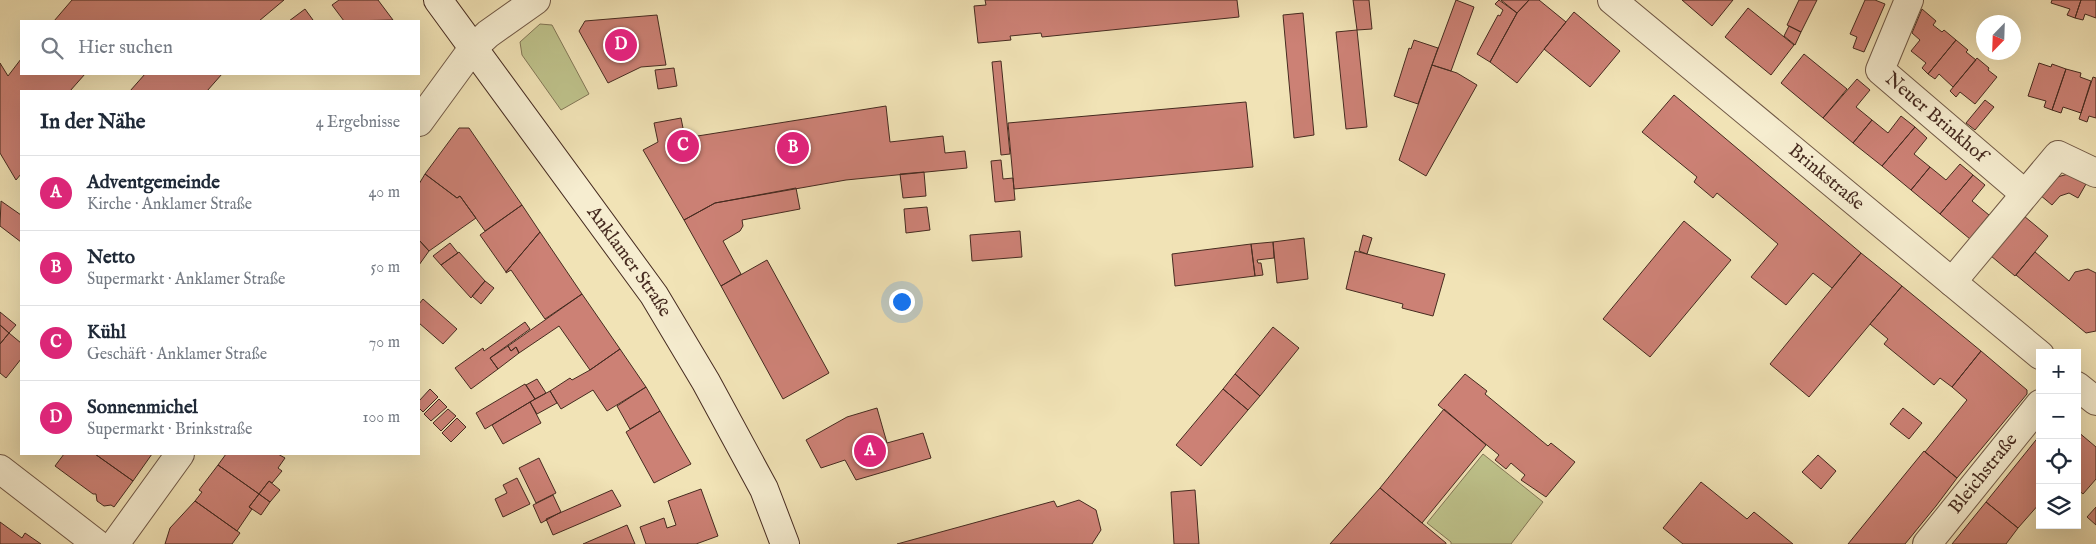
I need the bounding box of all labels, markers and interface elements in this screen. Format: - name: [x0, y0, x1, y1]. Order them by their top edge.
- north arrow: [1976, 15, 2021, 60]
- search box: [20, 20, 420, 75]
- pin: D: [605, 26, 637, 64]
- icon: search: [38, 34, 66, 62]
- text: Hier suchen: [78, 36, 173, 60]
- street label: Neuer Brinkhof: [1880, 67, 1994, 170]
- text: In der Nähe: [40, 109, 146, 136]
- text: 4 Ergebnisse: [316, 113, 400, 133]
- pin: C: [667, 127, 699, 165]
- pin: B: [777, 129, 809, 167]
- street label: Brinkstraße: [1783, 139, 1869, 216]
- text: Adventgemeinde: [87, 171, 220, 195]
- text: A: [51, 183, 61, 203]
- text: 40 m: [368, 183, 400, 203]
- text: Kirche · Anklamer Straße: [87, 195, 252, 215]
- street label: Anklamer Straße: [580, 201, 677, 322]
- text: Netto: [87, 246, 135, 270]
- text: B: [51, 258, 61, 278]
- text: 50 m: [371, 258, 400, 278]
- text: Supermarkt · Anklamer Straße: [87, 270, 285, 290]
- your location: [889, 289, 915, 315]
- text: Kühl: [87, 321, 126, 345]
- text: C: [50, 333, 62, 353]
- text: 70 m: [369, 333, 400, 353]
- text: Geschäft · Anklamer Straße: [87, 345, 267, 365]
- map controls: [2036, 349, 2081, 529]
- button: +: [2036, 349, 2081, 394]
- button: −: [2036, 394, 2081, 439]
- text: Sonnenmichel: [87, 396, 198, 420]
- text: D: [50, 408, 62, 428]
- text: 100 m: [363, 408, 400, 428]
- text: Supermarkt · Brinkstraße: [87, 420, 252, 440]
- street label: Bleichstraße: [1944, 429, 2023, 519]
- pin: A: [854, 432, 886, 470]
- button: locate: [2036, 439, 2081, 484]
- button: layers: [2036, 484, 2081, 529]

